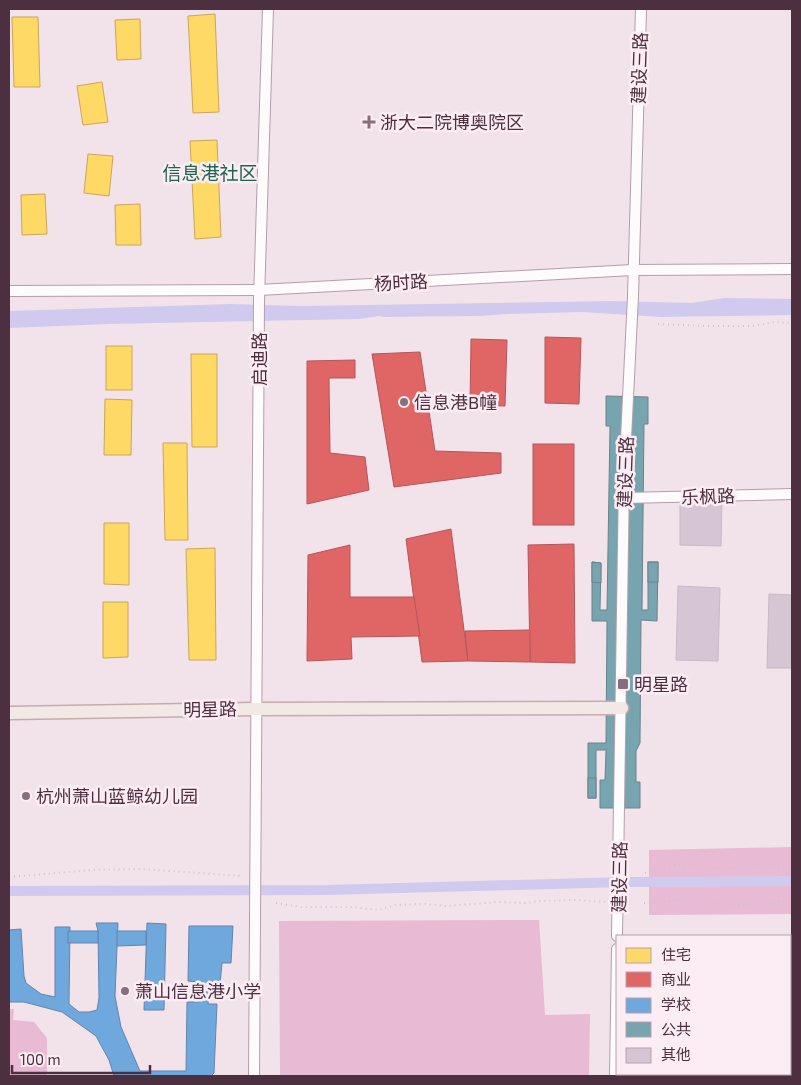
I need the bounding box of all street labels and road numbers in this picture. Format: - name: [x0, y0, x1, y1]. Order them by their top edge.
- street label: 建设三路: [627, 32, 651, 104]
- street label: 杨时路: [373, 270, 429, 294]
- street label: 启迪路: [248, 332, 270, 386]
- street label: 建设三路: [613, 436, 637, 508]
- street label: 乐枫路: [681, 484, 735, 508]
- street label: 明星路: [183, 698, 237, 720]
- street label: 建设三路: [607, 841, 631, 913]

